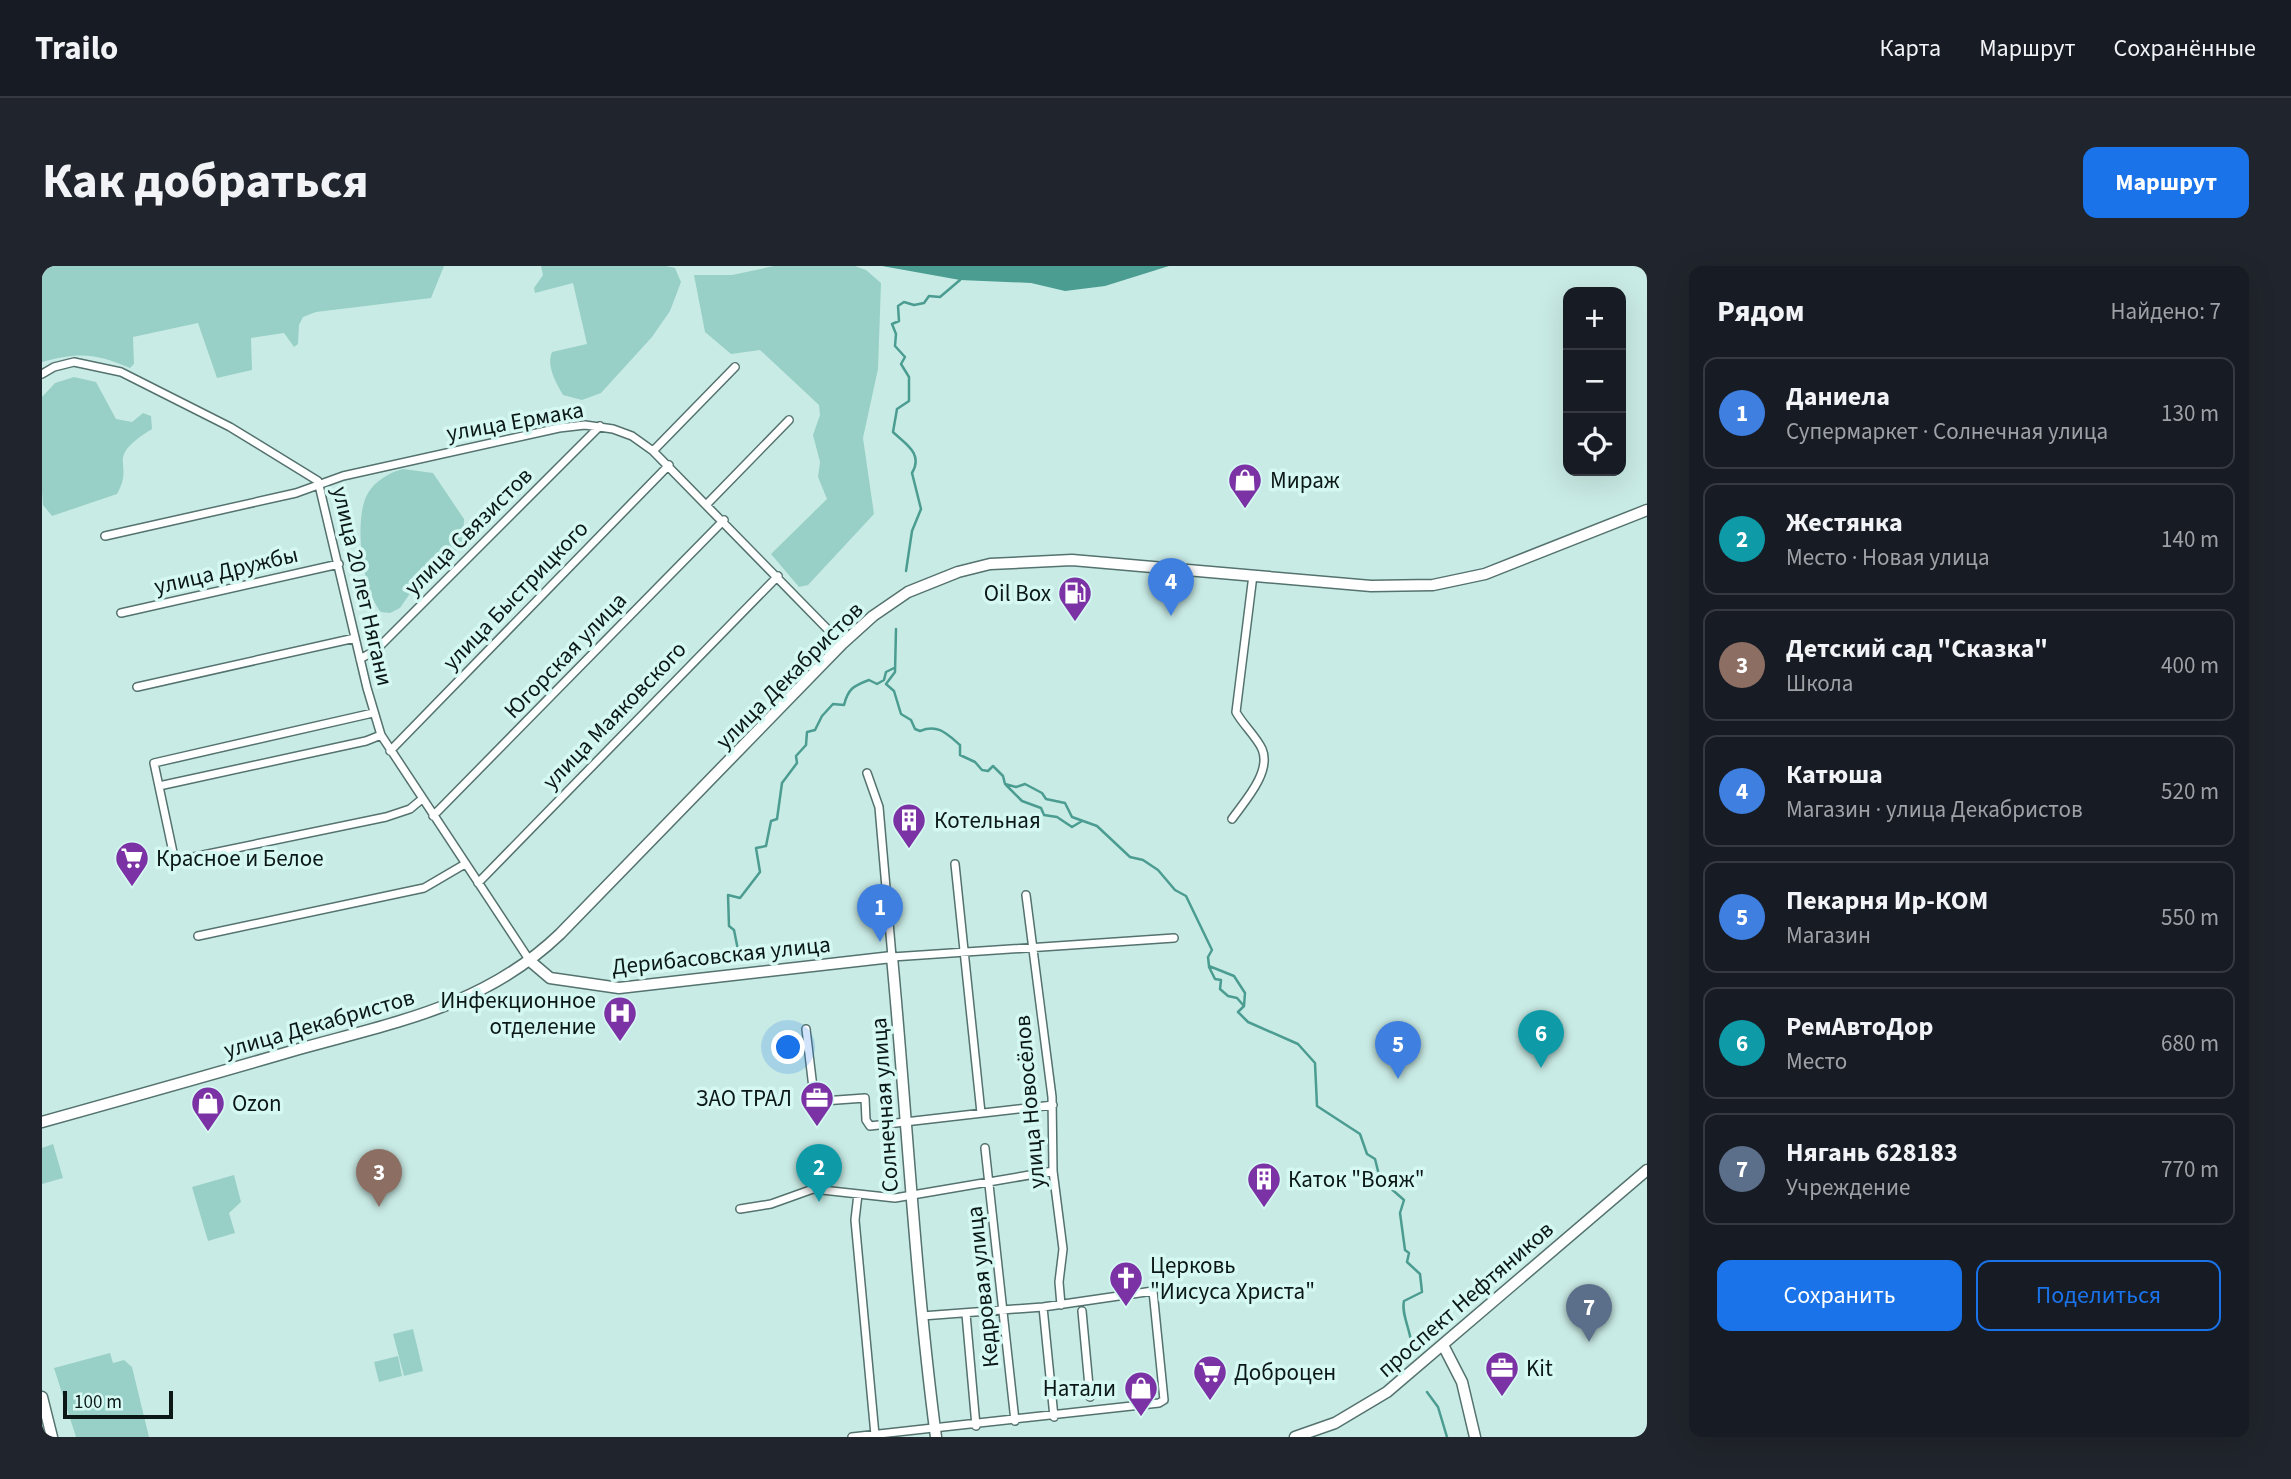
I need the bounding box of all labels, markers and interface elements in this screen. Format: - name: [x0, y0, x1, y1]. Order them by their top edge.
- text: Trailo: [35, 25, 118, 72]
- text: Карта: [1880, 31, 1941, 66]
- text: Маршрут: [1979, 31, 2075, 66]
- text: Сохранённые: [2113, 31, 2256, 66]
- text: Как добраться: [42, 147, 369, 217]
- button: Маршрут: [2083, 147, 2249, 218]
- map controls: [1563, 287, 1626, 476]
- button: +: [1563, 287, 1626, 350]
- text: Рядом: [1717, 290, 1805, 333]
- text: Найдено: 7: [2111, 295, 2221, 328]
- button: −: [1563, 350, 1626, 413]
- text: Даниела: [1786, 378, 1890, 415]
- street label: улица Ермака: [444, 393, 586, 450]
- text: 1: [1736, 397, 1748, 430]
- text: 130 m: [2161, 397, 2219, 430]
- button: locate: [1563, 413, 1626, 476]
- text: Супермаркет · Солнечная улица: [1786, 415, 2108, 448]
- street label: улица Связистов: [397, 460, 540, 603]
- shop icon: Мираж: [1226, 461, 1264, 510]
- place label: Мираж: [1270, 464, 1340, 497]
- street label: улица 20 лет Нягани: [323, 483, 402, 689]
- text: Жестянка: [1786, 504, 1903, 541]
- street label: улица Быстрицкого: [435, 513, 596, 678]
- text: 2: [1736, 523, 1748, 556]
- text: 140 m: [2161, 523, 2219, 556]
- street label: улица Дружбы: [151, 538, 301, 603]
- text: Место · Новая улица: [1786, 541, 1990, 574]
- pin: 4: [1148, 558, 1194, 616]
- fuel station icon: Oil Box: [1056, 574, 1094, 623]
- place label: Oil Box: [984, 577, 1051, 610]
- street label: Югорская улица: [496, 585, 634, 726]
- street label: улица Декабристов: [708, 594, 871, 757]
- text: Детский сад "Сказка": [1786, 630, 2048, 667]
- street label: улица Маяковского: [535, 634, 694, 797]
- text: 3: [1736, 649, 1748, 682]
- text: 400 m: [2161, 649, 2219, 682]
- text: Школа: [1786, 667, 1853, 700]
- text: Катюша: [1786, 756, 1883, 793]
- text: 4: [1736, 775, 1748, 808]
- text: 520 m: [2161, 775, 2219, 808]
- text: Магазин · улица Декабристов: [1786, 793, 2083, 826]
- building icon: Котельная: [890, 801, 928, 850]
- place label: Котельная: [934, 804, 1041, 837]
- supermarket icon: Красное и Белое: [113, 839, 151, 888]
- place label: Красное и Белое: [156, 842, 324, 875]
- text: Пекарня Ир-КОМ: [1786, 882, 1988, 919]
- pin: 1: [857, 884, 903, 942]
- text: 5: [1736, 901, 1748, 934]
- text: 550 m: [2161, 901, 2219, 934]
- text: Магазин: [1786, 919, 1871, 952]
- street label: Дерибасовская улица: [610, 928, 832, 983]
- street label: улица Декабристов: [220, 980, 418, 1066]
- place label: Инфекционное отделение: [440, 984, 596, 1043]
- hospital icon: Инфекционное отделение: [601, 994, 639, 1043]
- text: РемАвтоДор: [1786, 1008, 1933, 1045]
- pin: 6: [1518, 1010, 1564, 1068]
- street label: улица Новосёлов: [1005, 1014, 1054, 1190]
- street label: Солнечная улица: [862, 1016, 907, 1193]
- pin: 5: [1375, 1021, 1421, 1079]
- text: 6: [1736, 1027, 1748, 1060]
- text: 680 m: [2161, 1027, 2219, 1060]
- your location: [771, 1030, 805, 1064]
- text: Место: [1786, 1045, 1847, 1078]
- office icon: ЗАО ТРАЛ: [798, 1079, 836, 1128]
- place label: ЗАО ТРАЛ: [696, 1082, 792, 1115]
- shop icon: Ozon: [189, 1084, 227, 1133]
- place label: Ozon: [232, 1087, 282, 1120]
- text: Нягань 628183: [1786, 1134, 1958, 1171]
- pin: 2: [796, 1144, 842, 1202]
- pin: 3: [356, 1149, 402, 1207]
- text: 7: [1736, 1153, 1748, 1186]
- text: 770 m: [2161, 1153, 2219, 1186]
- building icon: Каток "Вояж": [1245, 1160, 1283, 1209]
- place label: Каток "Вояж": [1288, 1163, 1424, 1196]
- text: Учреждение: [1786, 1171, 1910, 1204]
- street label: Кедровая улица: [958, 1205, 1007, 1369]
- street label: проспект Нефтяников: [1370, 1213, 1561, 1385]
- place label: Церковь "Иисуса Христа": [1150, 1249, 1315, 1308]
- church icon: Церковь "Иисуса Христа": [1107, 1259, 1145, 1308]
- button: Сохранить: [1717, 1260, 1962, 1331]
- button: Поделиться: [1976, 1260, 2221, 1331]
- pin: 7: [1566, 1284, 1612, 1342]
- office icon: Kit: [1483, 1349, 1521, 1398]
- place label: Kit: [1526, 1352, 1553, 1385]
- supermarket icon: Доброцен: [1191, 1353, 1229, 1402]
- place label: Доброцен: [1234, 1356, 1336, 1389]
- shop icon: Натали: [1122, 1369, 1160, 1418]
- place label: Натали: [1043, 1372, 1116, 1405]
- scale bar: [63, 1388, 173, 1420]
- text: 100 m: [74, 1389, 122, 1416]

